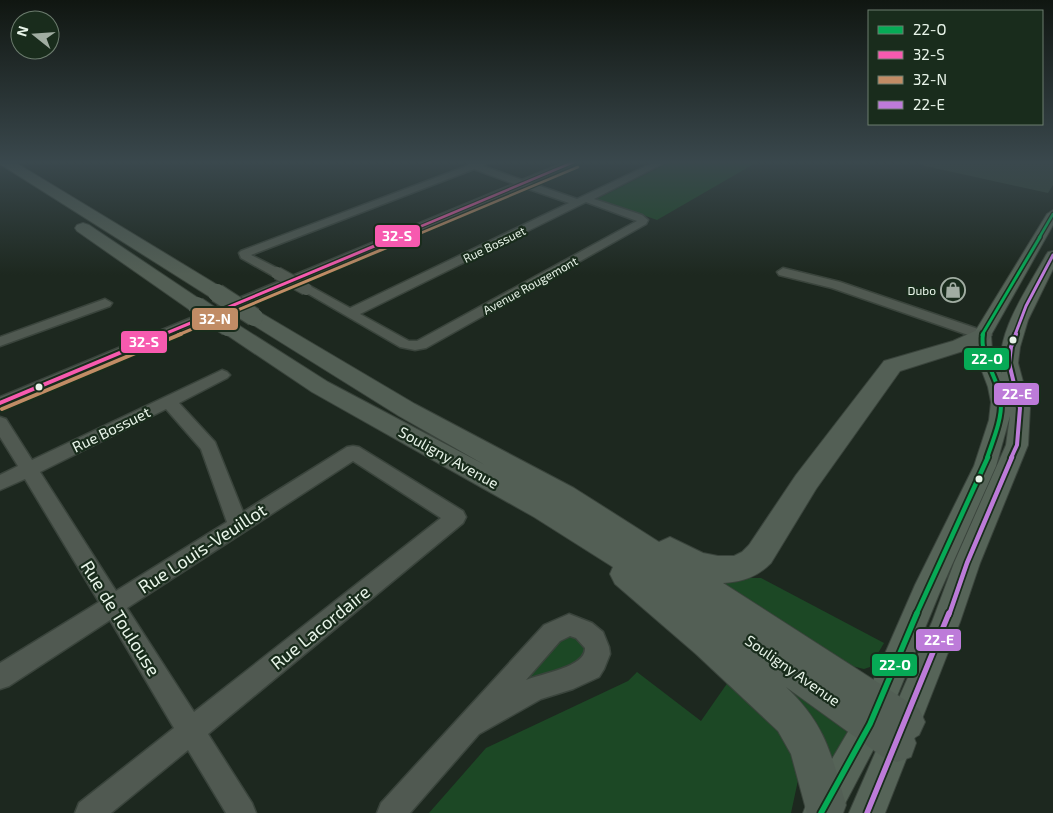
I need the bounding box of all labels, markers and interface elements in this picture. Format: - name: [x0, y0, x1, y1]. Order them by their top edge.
- north arrow: [10, 10, 60, 60]
- legend: [868, 10, 1043, 125]
- text: 22-O: [913, 20, 947, 38]
- text: N: [12, 24, 32, 38]
- text: 32-S: [913, 45, 945, 63]
- text: 32-N: [913, 70, 947, 88]
- text: 22-E: [913, 95, 945, 113]
- street label: Rue Bossuet: [461, 223, 528, 265]
- line badge: 32-S: [374, 224, 421, 248]
- text: 32-S: [382, 227, 412, 244]
- street label: Avenue Rougemont: [480, 253, 580, 317]
- shop icon: Dubo: [940, 277, 966, 303]
- place label: Dubo: [908, 283, 936, 297]
- line badge: 32-N: [191, 307, 239, 331]
- text: 32-N: [199, 310, 231, 327]
- line badge: 32-S: [120, 330, 168, 354]
- text: 32-S: [129, 333, 159, 350]
- unlabelled marker: [1008, 335, 1018, 345]
- line badge: 22-O: [963, 347, 1010, 371]
- text: 22-O: [971, 350, 1003, 367]
- unlabelled marker: [34, 382, 44, 392]
- line badge: 22-E: [993, 382, 1040, 406]
- text: 22-E: [1002, 385, 1032, 402]
- street label: Rue Bossuet: [69, 402, 153, 456]
- street label: Souligny Avenue: [396, 422, 502, 492]
- unlabelled marker: [974, 474, 984, 484]
- street label: Rue Louis-Veuillot: [134, 498, 270, 598]
- street label: Rue de Toulouse: [77, 556, 165, 680]
- street label: Rue Lacordaire: [266, 580, 374, 674]
- line badge: 22-E: [915, 628, 962, 652]
- street label: Souligny Avenue: [742, 631, 844, 709]
- text: 22-E: [924, 631, 954, 648]
- line badge: 22-O: [871, 653, 918, 677]
- text: 22-O: [879, 656, 911, 673]

